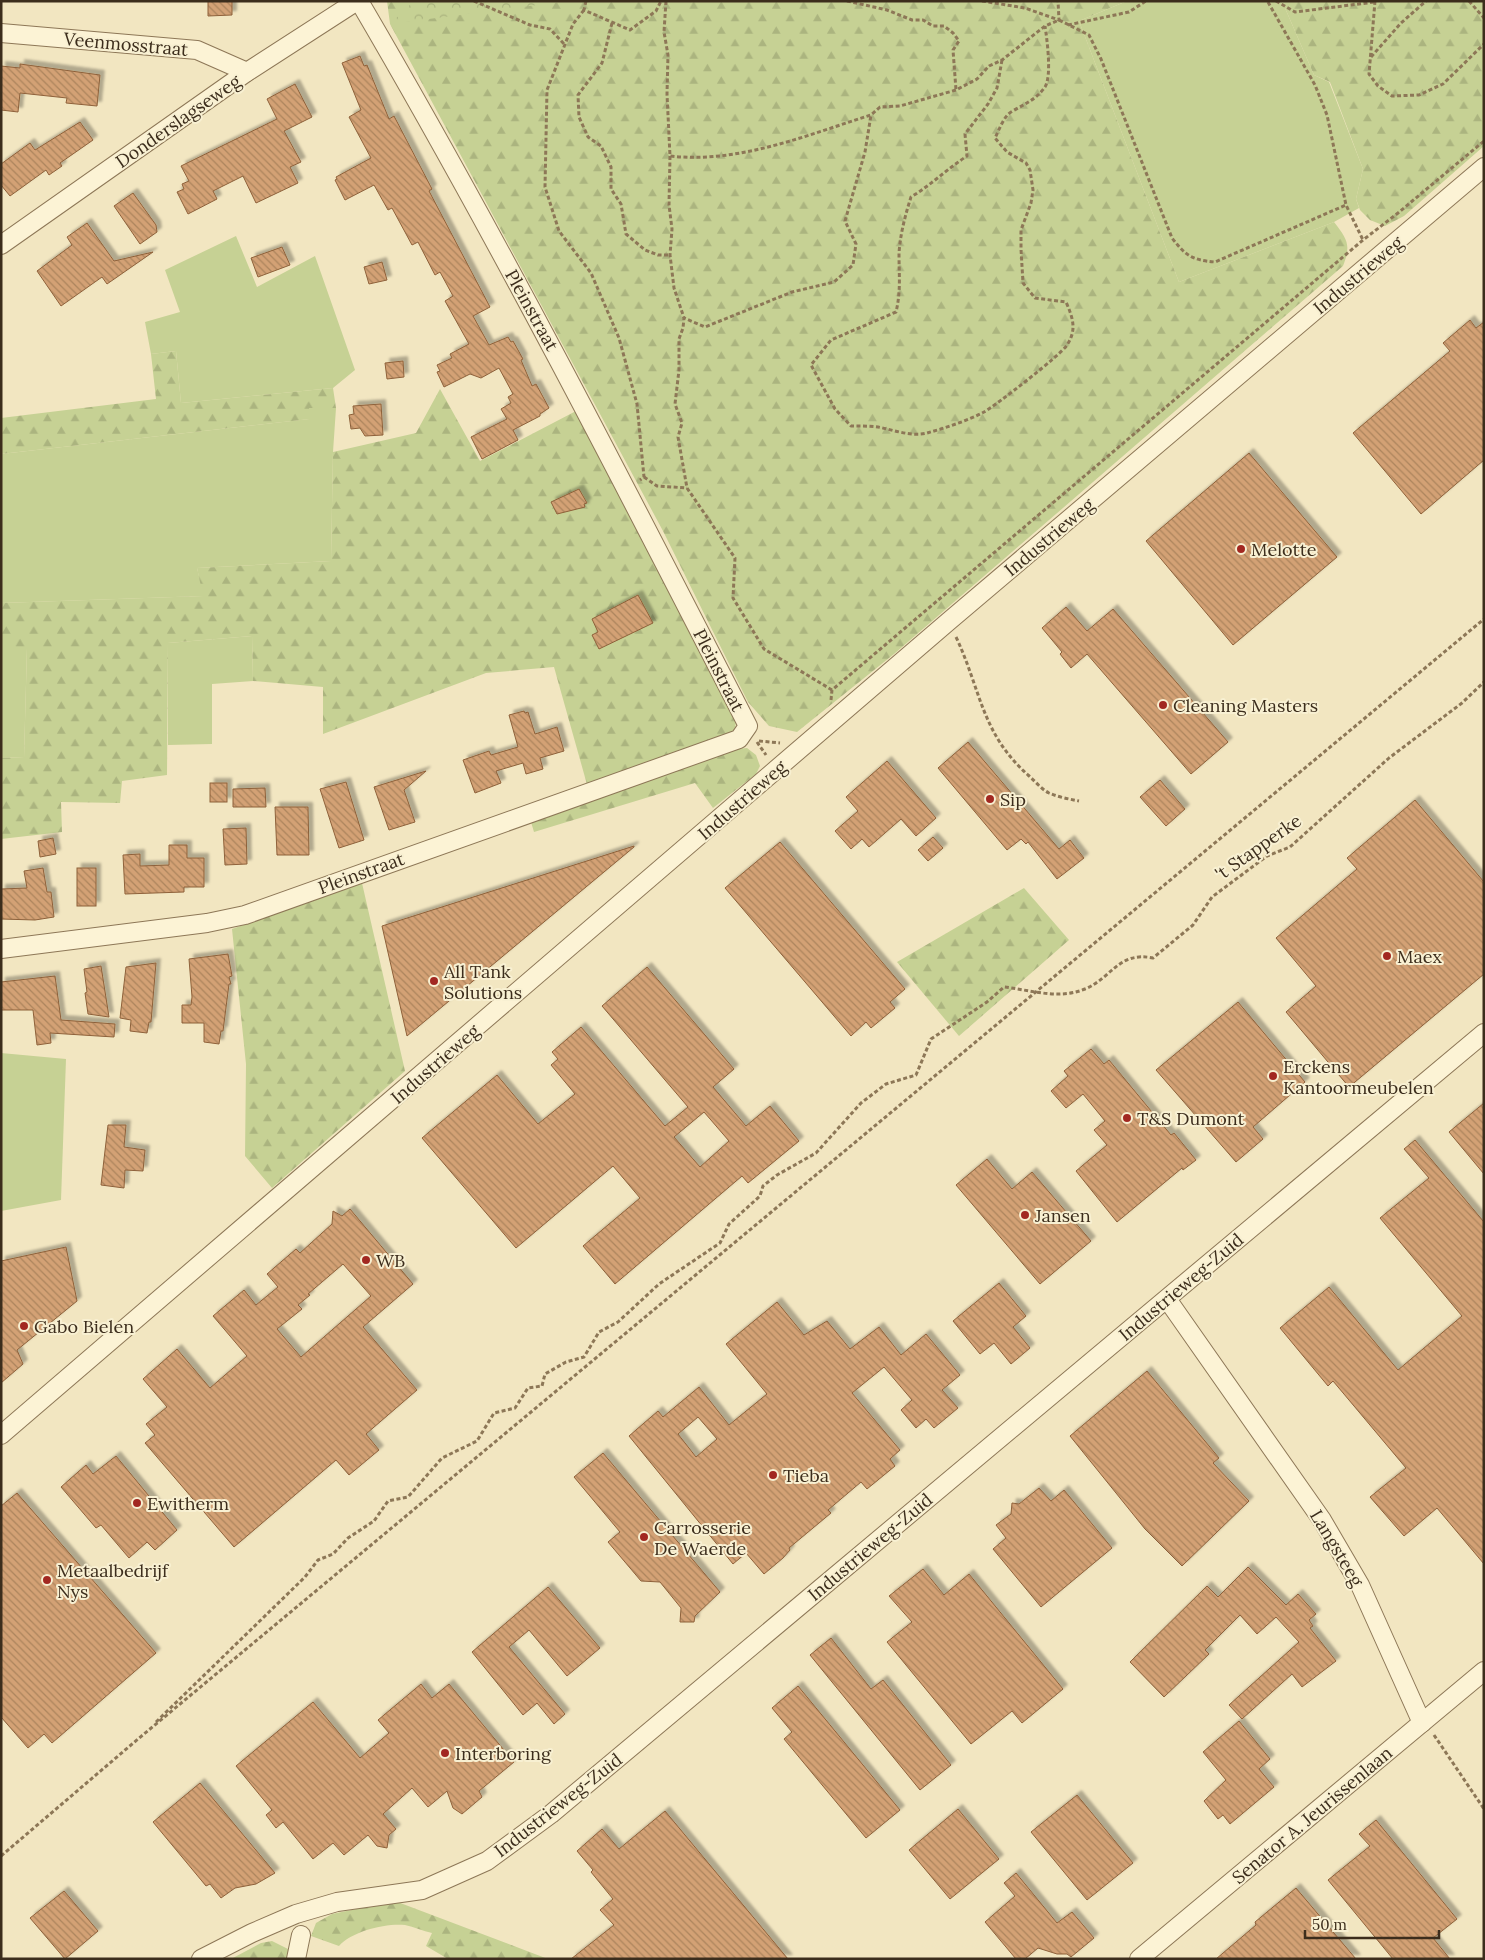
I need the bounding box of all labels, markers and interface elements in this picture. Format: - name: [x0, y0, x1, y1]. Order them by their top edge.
- street label: Veenmosstraat: [62, 27, 189, 61]
- street label: Donderslagseweg: [111, 69, 246, 173]
- street label: Industrieweg: [1308, 230, 1408, 319]
- street label: Pleinstraat: [500, 265, 564, 355]
- street label: Industrieweg: [999, 492, 1099, 581]
- place label: Melotte: [1251, 538, 1317, 561]
- marker: Melotte: [1235, 543, 1247, 555]
- street label: Pleinstraat: [688, 625, 750, 715]
- place label: Cleaning Masters: [1173, 694, 1318, 717]
- marker: Cleaning Masters: [1157, 699, 1169, 711]
- street label: Industrieweg: [693, 755, 792, 845]
- place label: Sip: [1000, 788, 1026, 811]
- marker: Sip: [984, 793, 996, 805]
- street label: 't Stapperke: [1210, 809, 1306, 885]
- street label: Pleinstraat: [315, 847, 407, 899]
- place label: Maex: [1397, 945, 1442, 968]
- marker: Maex: [1381, 950, 1393, 962]
- place label: All Tank Solutions: [443, 960, 522, 1004]
- marker: All Tank Solutions: [428, 975, 440, 987]
- street label: Industrieweg: [386, 1019, 485, 1109]
- place label: Erckens Kantoormeubelen: [1283, 1055, 1434, 1099]
- marker: Erckens Kantoormeubelen: [1267, 1070, 1279, 1082]
- place label: T&S Dumont: [1137, 1107, 1245, 1130]
- marker: T&S Dumont: [1121, 1112, 1133, 1124]
- place label: Jansen: [1034, 1204, 1091, 1227]
- marker: Jansen: [1019, 1209, 1031, 1221]
- street label: Industrieweg-Zuid: [1114, 1228, 1248, 1346]
- place label: WB: [376, 1249, 405, 1272]
- marker: WB: [360, 1254, 372, 1266]
- place label: Gabo Bielen: [34, 1315, 134, 1338]
- marker: Gabo Bielen: [18, 1320, 30, 1332]
- place label: Tieba: [783, 1464, 829, 1487]
- marker: Tieba: [767, 1469, 779, 1481]
- street label: Industrieweg-Zuid: [803, 1488, 937, 1606]
- place label: Ewitherm: [147, 1492, 229, 1515]
- marker: Ewitherm: [131, 1497, 143, 1509]
- street label: Langsteeg: [1305, 1505, 1369, 1592]
- place label: Carrosserie De Waerde: [654, 1516, 751, 1560]
- marker: Carrosserie De Waerde: [638, 1531, 650, 1543]
- place label: Metaalbedrijf Nys: [57, 1559, 170, 1603]
- marker: Metaalbedrijf Nys: [41, 1574, 53, 1586]
- street label: Senator A. Jeurissenlaan: [1227, 1741, 1397, 1889]
- place label: Interboring: [455, 1742, 552, 1765]
- marker: Interboring: [439, 1747, 451, 1759]
- street label: Industrieweg-Zuid: [490, 1748, 627, 1862]
- scale bar: [1305, 1908, 1439, 1940]
- text: 50 m: [1312, 1915, 1347, 1934]

